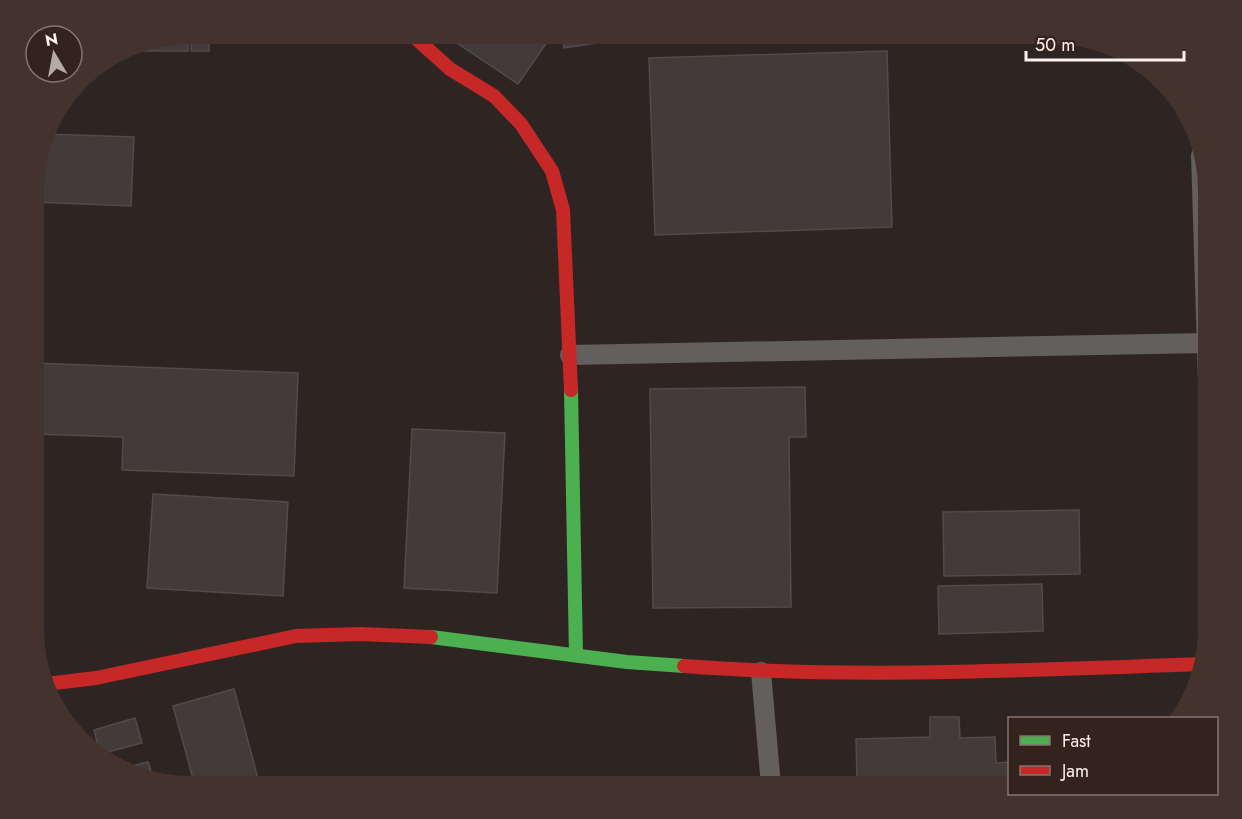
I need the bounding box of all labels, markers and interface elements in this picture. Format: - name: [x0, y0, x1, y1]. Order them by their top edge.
- north arrow: [24, 24, 84, 84]
- scale bar: [1026, 24, 1184, 62]
- text: N: [43, 27, 60, 52]
- text: 50 m: [1035, 32, 1075, 58]
- legend: [1008, 717, 1218, 795]
- text: Fast: [1062, 728, 1091, 754]
- text: Jam: [1060, 758, 1089, 784]

